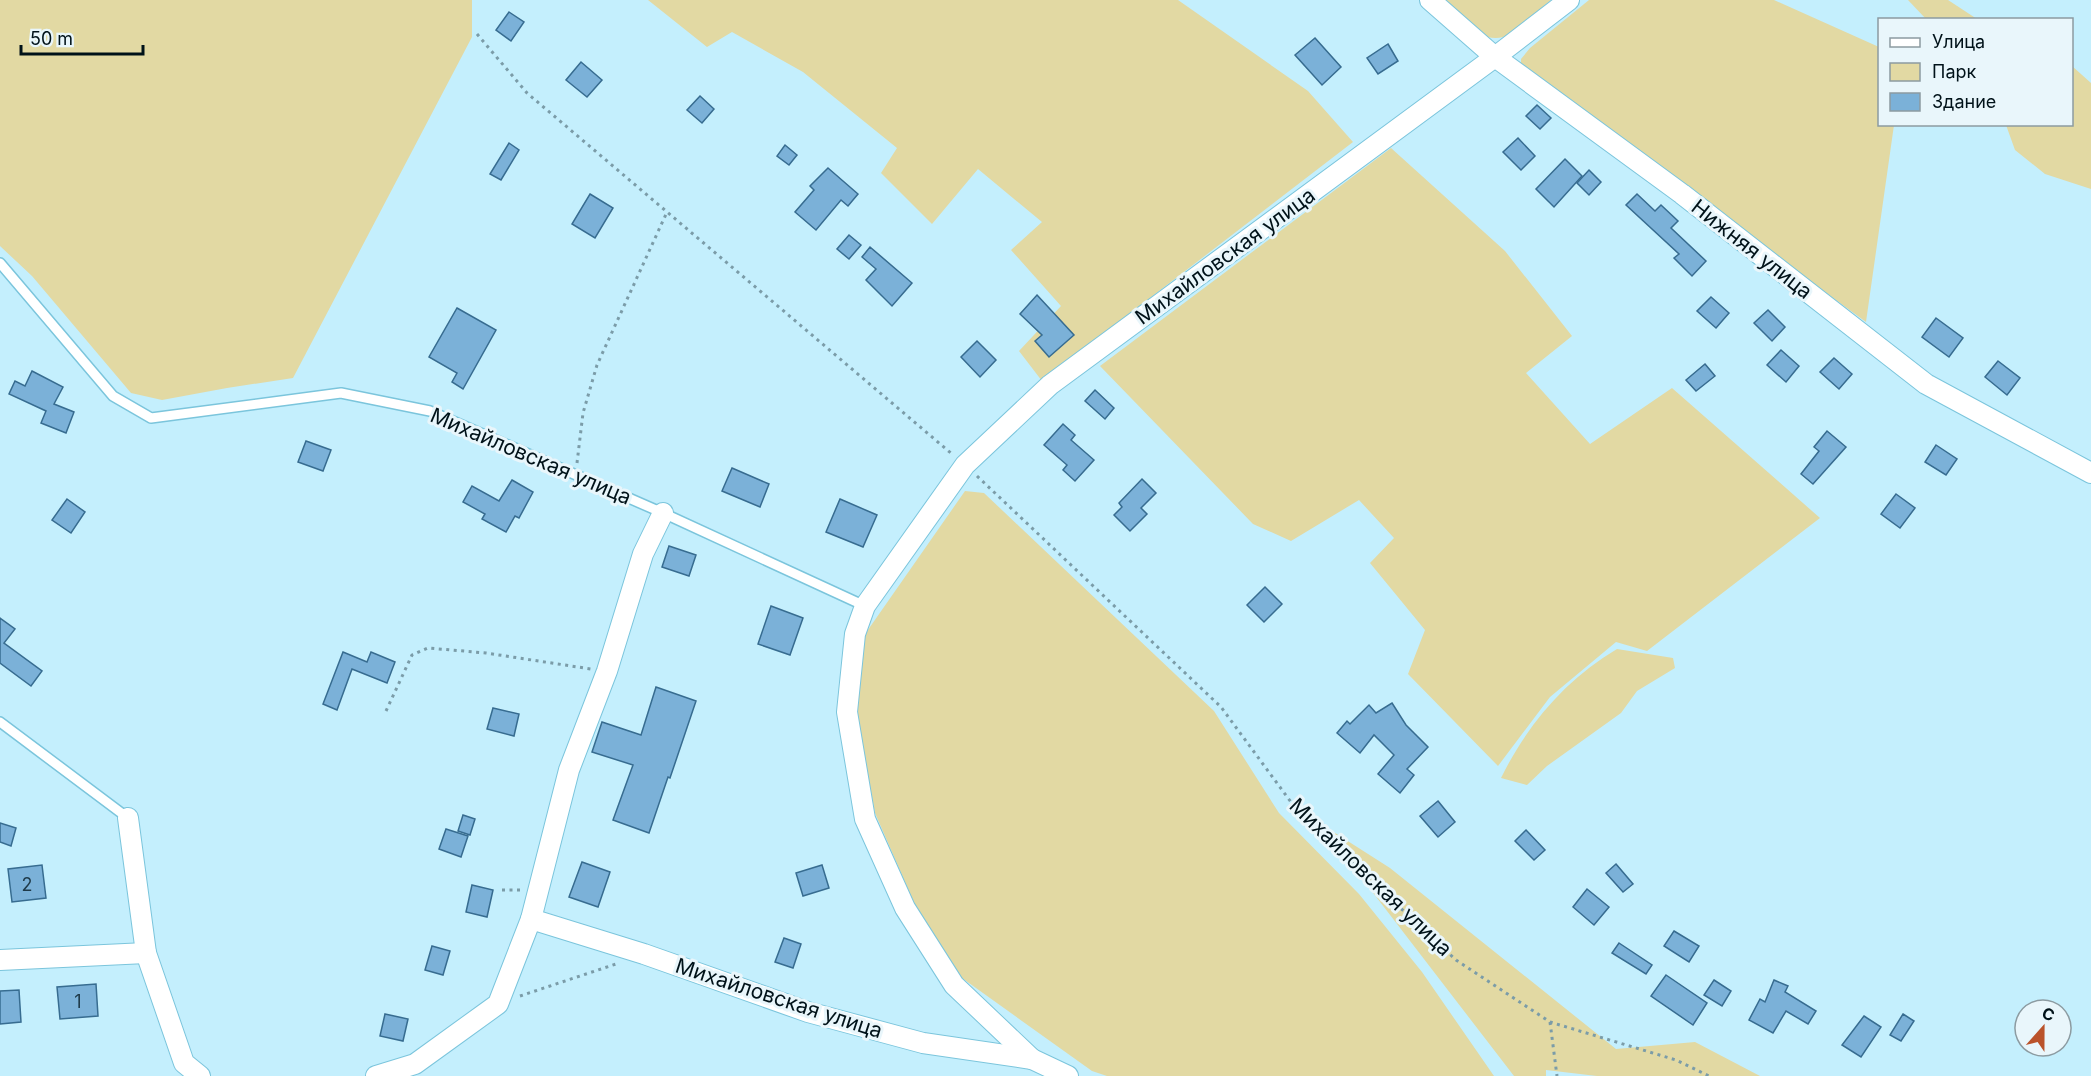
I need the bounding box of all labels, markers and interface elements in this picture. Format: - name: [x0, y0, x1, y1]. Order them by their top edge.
- scale bar: [21, 18, 142, 56]
- legend: [1878, 18, 2073, 126]
- text: 50 m: [30, 28, 73, 49]
- text: Улица: [1932, 31, 1985, 52]
- text: Парк: [1932, 61, 1977, 82]
- text: Здание: [1932, 91, 1996, 112]
- street label: Михайловская улица: [1130, 182, 1320, 330]
- street label: Нижняя улица: [1687, 194, 1817, 304]
- street label: Михайловская улица: [427, 402, 635, 510]
- street label: Михайловская улица: [1285, 793, 1457, 961]
- house number: 2: [22, 874, 32, 895]
- street label: Михайловская улица: [672, 953, 886, 1043]
- house number: 1: [74, 991, 82, 1012]
- north arrow: [2013, 998, 2073, 1058]
- text: С: [2039, 1003, 2058, 1026]

